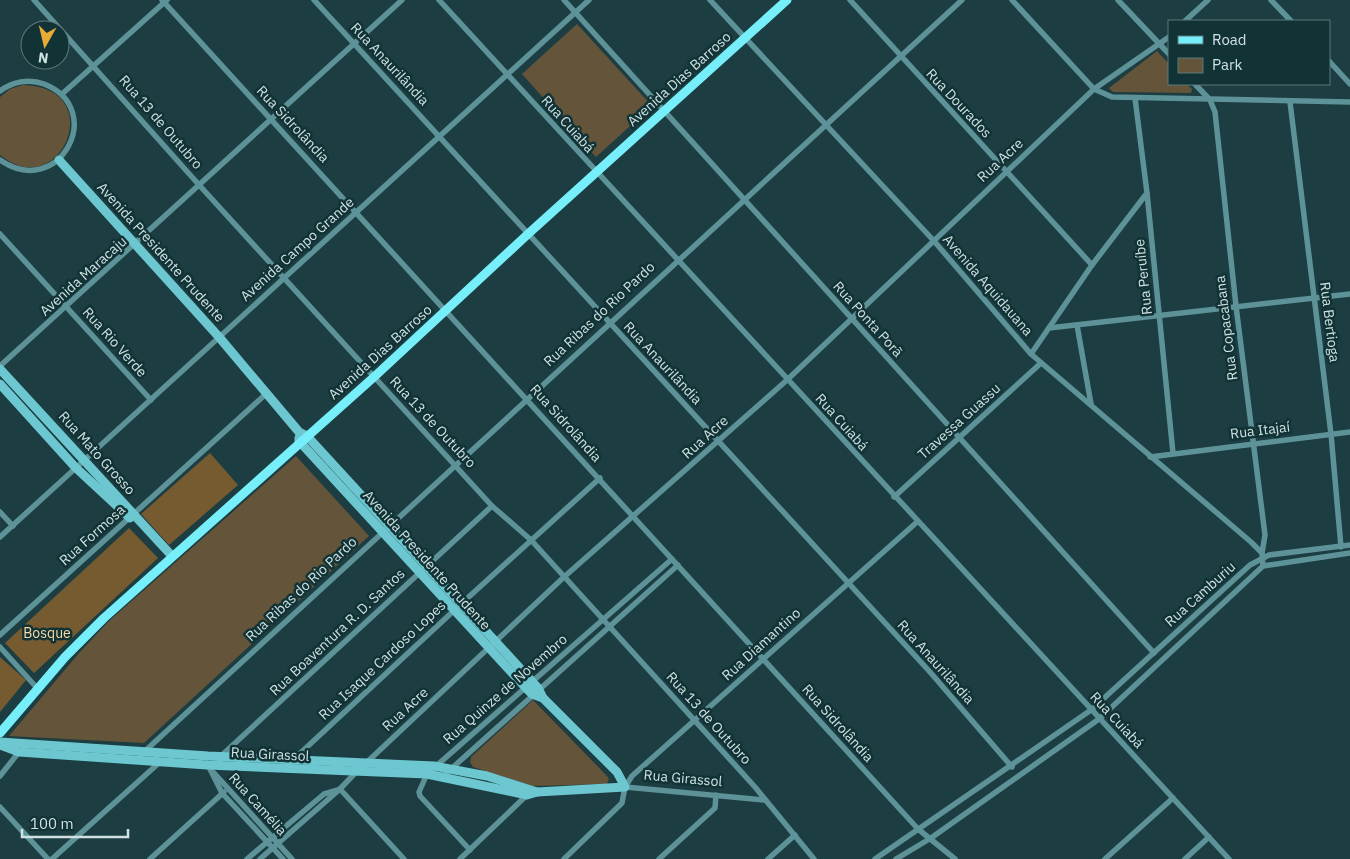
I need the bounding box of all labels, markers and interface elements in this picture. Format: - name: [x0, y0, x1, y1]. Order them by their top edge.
- street label: Rua Anaurilândia: [347, 19, 433, 110]
- north arrow: [20, 20, 70, 70]
- legend: [1168, 20, 1330, 85]
- street label: Avenida Dias Barroso: [623, 28, 735, 130]
- text: Road: [1212, 30, 1247, 49]
- text: N: [37, 48, 49, 67]
- text: Park: [1212, 55, 1242, 74]
- street label: Rua Dourados: [922, 65, 996, 142]
- street label: Rua 13 de Outubro: [115, 71, 207, 173]
- street label: Rua Sidrolândia: [253, 82, 334, 167]
- street label: Rua Cuiabá: [538, 92, 599, 157]
- street label: Rua Acre: [973, 134, 1027, 186]
- street label: Avenida Presidente Prudente: [93, 178, 229, 326]
- street label: Avenida Campo Grande: [236, 193, 358, 305]
- street label: Avenida Aquidauana: [939, 231, 1037, 340]
- street label: Avenida Maracaju: [36, 232, 130, 320]
- street label: Rua Peruíbe: [1130, 238, 1156, 316]
- street label: Rua Ribas do Rio Pardo: [540, 258, 658, 370]
- street label: Rua Copacabana: [1211, 274, 1241, 381]
- street label: Rua Ponta Porã: [829, 277, 907, 361]
- street label: Rua Bertioga: [1316, 281, 1344, 364]
- street label: Avenida Dias Barroso: [324, 301, 436, 403]
- street label: Rua Rio Verde: [79, 303, 151, 381]
- street label: Rua Anaurilândia: [620, 318, 706, 409]
- street label: Rua 13 de Outubro: [386, 372, 480, 472]
- street label: Travessa Guassu: [914, 379, 1004, 463]
- street label: Rua Sidrolândia: [526, 380, 606, 466]
- street label: Rua Cuiabá: [812, 390, 873, 455]
- street label: Rua Mato Grosso: [55, 407, 139, 499]
- street label: Rua Acre: [678, 411, 732, 463]
- street label: Rua Itajaí: [1229, 417, 1291, 443]
- street label: Avenida Presidente Prudente: [359, 486, 495, 634]
- street label: Rua Formosa: [55, 500, 129, 569]
- street label: Rua Ribas do Rio Pardo: [242, 533, 360, 645]
- street label: Rua Camburiu: [1161, 558, 1239, 630]
- street label: Rua Boaventura R. D. Santos: [266, 564, 409, 699]
- street label: Rua Isaque Cardoso Lopes: [315, 596, 449, 724]
- street label: Rua Diamantino: [718, 604, 804, 684]
- street label: Rua Anaurilândia: [894, 616, 979, 708]
- park label: Bosque: [23, 624, 71, 642]
- street label: Rua Quinze de Novembro: [439, 630, 571, 748]
- street label: Rua 13 de Outubro: [663, 668, 755, 768]
- street label: Rua Sidrolândia: [798, 680, 878, 766]
- street label: Rua Acre: [378, 683, 432, 735]
- street label: Rua Cuiabá: [1086, 688, 1148, 752]
- street label: Rua Girassol: [230, 743, 310, 765]
- street label: Rua Girassol: [643, 766, 723, 790]
- street label: Rua Camélia: [225, 769, 291, 840]
- scale bar: [22, 806, 129, 838]
- text: 100 m: [30, 814, 74, 833]

